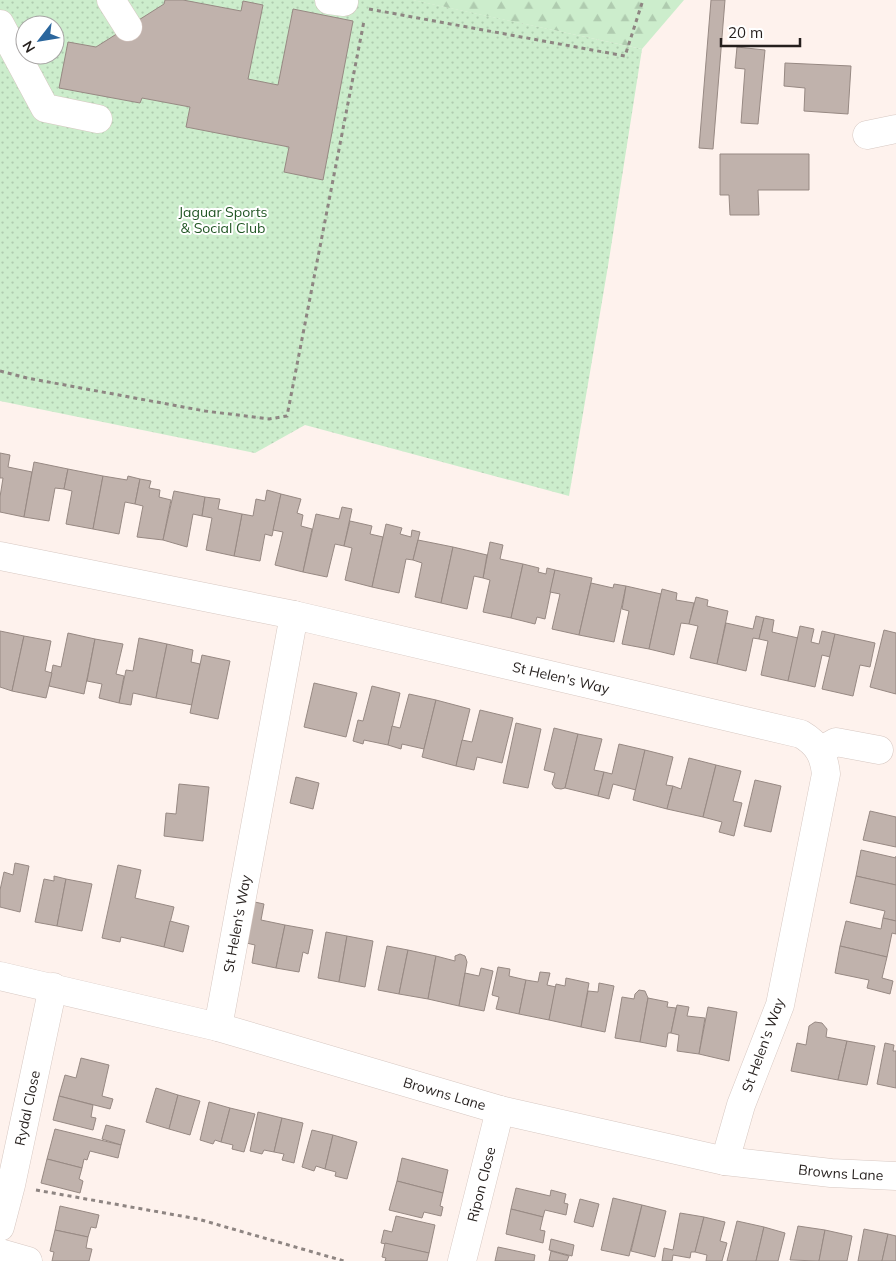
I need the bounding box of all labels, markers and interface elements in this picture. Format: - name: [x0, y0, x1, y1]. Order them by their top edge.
- north arrow: [15, 15, 65, 65]
- scale bar: [721, 15, 800, 47]
- text: 20 m: [728, 23, 763, 42]
- text: N: [18, 38, 39, 56]
- park label: Jaguar Sports & Social Club: [178, 203, 268, 237]
- street label: St Helen's Way: [511, 658, 612, 698]
- street label: St Helen's Way: [219, 873, 255, 974]
- street label: St Helen's Way: [738, 995, 789, 1095]
- street label: Rydal Close: [11, 1069, 44, 1147]
- street label: Browns Lane: [401, 1073, 488, 1114]
- street label: Ripon Close: [463, 1145, 499, 1224]
- street label: Browns Lane: [797, 1160, 884, 1184]

